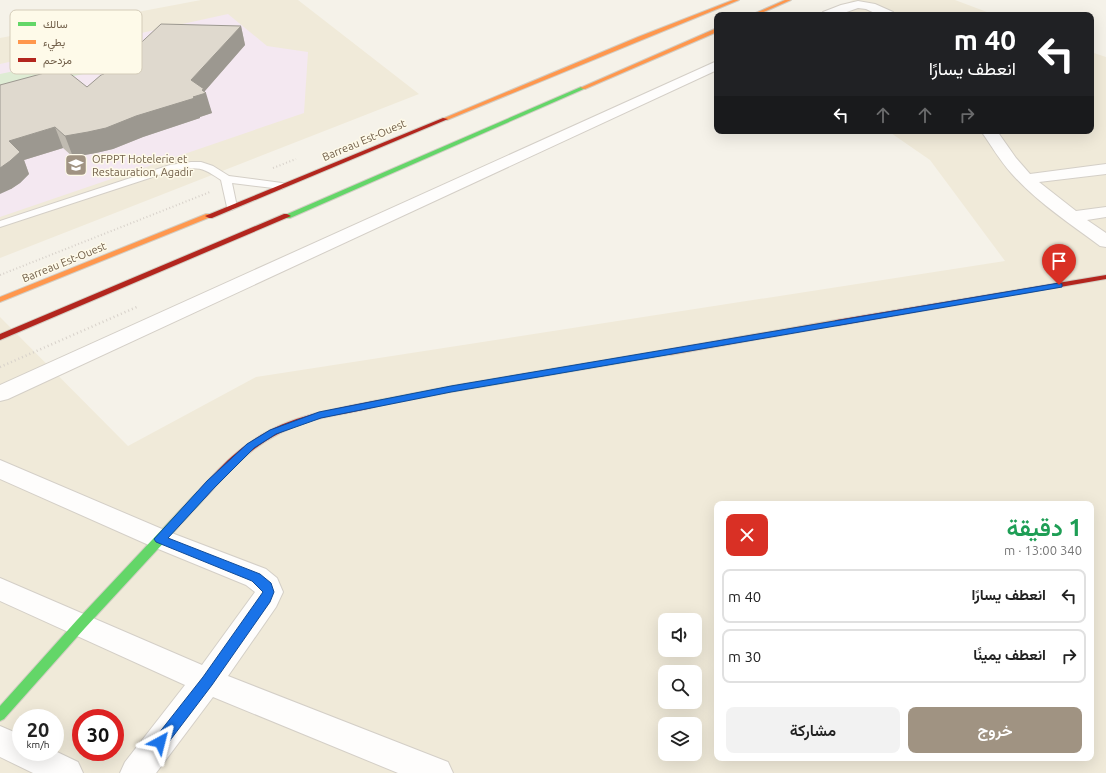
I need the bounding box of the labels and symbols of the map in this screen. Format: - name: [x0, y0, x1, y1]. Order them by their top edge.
- legend: [10, 10, 142, 74]
- text: سالك: [43, 18, 68, 30]
- text: بطيء: [43, 36, 65, 52]
- text: مزدحم: [43, 54, 72, 68]
- street label: Barreau Est-Ouest: [320, 117, 408, 163]
- school or university icon: OFPPT Hotelerie et Restauration, Agadir: [63, 152, 89, 178]
- place label: OFPPT Hotelerie et Restauration, Agadir: [92, 153, 194, 178]
- street label: Barreau Est-Ouest: [20, 239, 108, 284]
- pin: [1042, 244, 1076, 285]
- speed limit sign: 30: [72, 709, 124, 761]
- position arrow: [139, 721, 181, 763]

